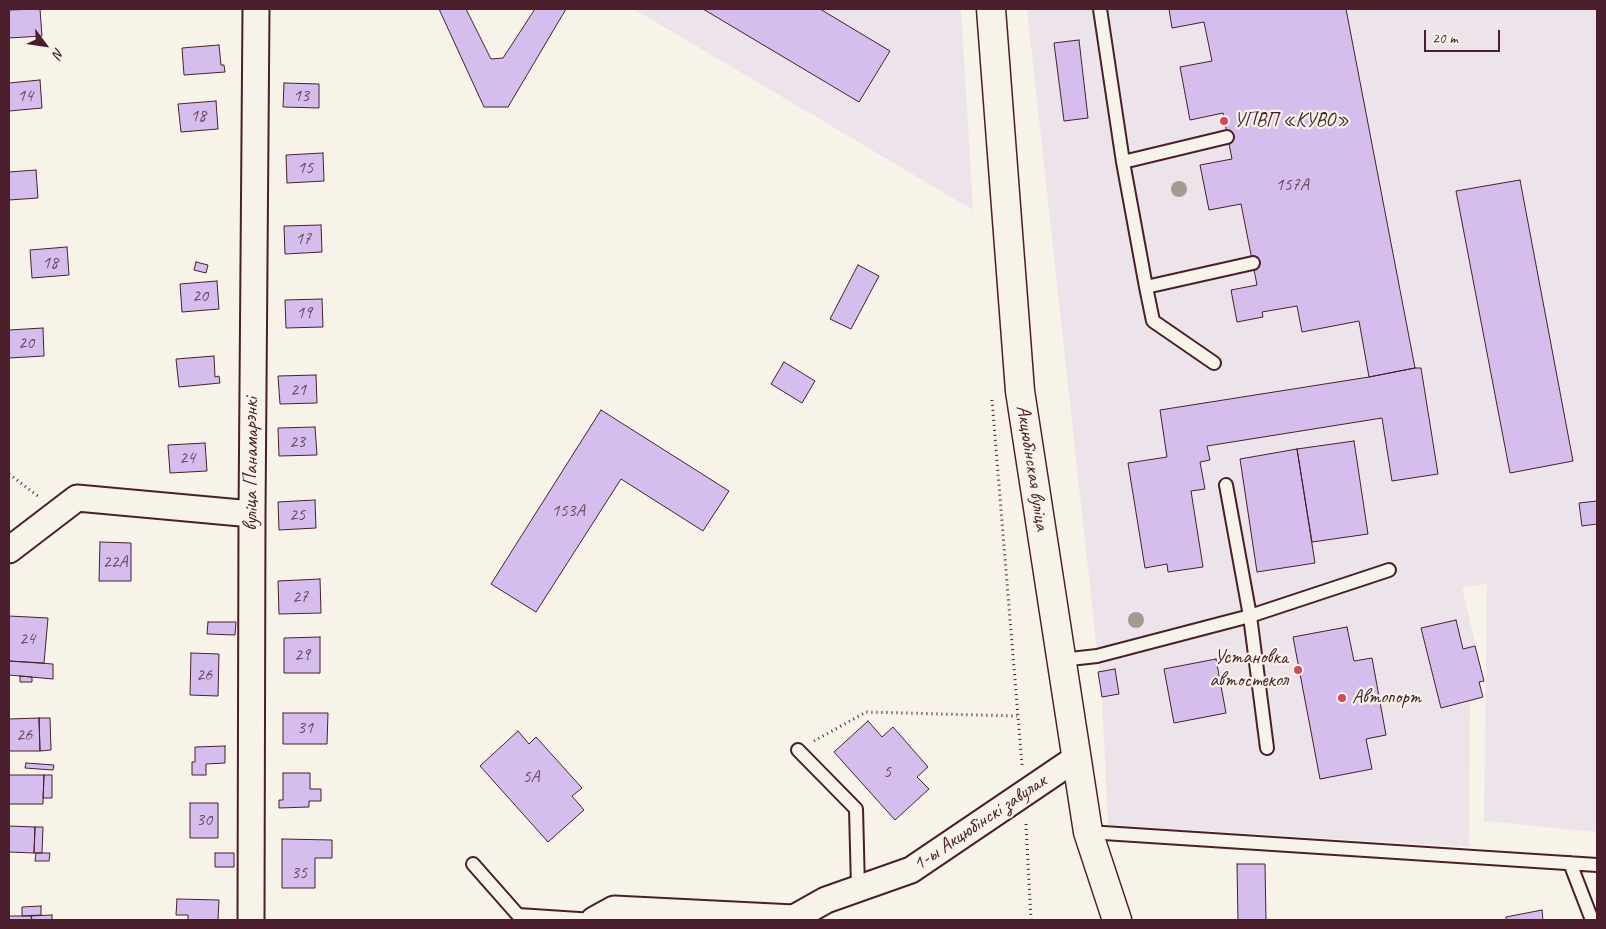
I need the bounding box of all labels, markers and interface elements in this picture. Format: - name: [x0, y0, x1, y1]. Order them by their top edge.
- north arrow: [20, 20, 70, 70]
- scale bar: [1426, 20, 1502, 52]
- text: 20 m: [1432, 29, 1458, 48]
- text: N: [49, 45, 68, 61]
- house number: 14: [17, 85, 33, 107]
- house number: 13: [293, 85, 309, 107]
- house number: 18: [190, 105, 206, 127]
- place label: УПВП «КУВО»: [1234, 109, 1349, 133]
- marker: УПВП «КУВО»: [1218, 115, 1230, 127]
- house number: 15: [297, 157, 313, 179]
- house number: 157А: [1275, 174, 1309, 196]
- house number: 17: [295, 228, 311, 250]
- house number: 18: [42, 252, 58, 274]
- house number: 20: [192, 285, 208, 307]
- house number: 19: [296, 302, 312, 324]
- house number: 20: [18, 332, 34, 354]
- house number: 21: [290, 379, 306, 401]
- street label: вуліца Панамарэнкі: [240, 397, 264, 531]
- street label: Акцюбінская вуліца: [1010, 404, 1054, 532]
- house number: 23: [289, 431, 305, 453]
- house number: 24: [179, 447, 195, 469]
- house number: 153А: [551, 500, 585, 522]
- house number: 25: [289, 504, 305, 526]
- house number: 22А: [102, 551, 128, 573]
- house number: 27: [292, 586, 308, 608]
- house number: 24: [19, 628, 35, 650]
- house number: 29: [294, 644, 310, 666]
- place label: Установка автостекол: [1209, 646, 1288, 693]
- house number: 26: [196, 664, 212, 686]
- marker: Установка автостекол: [1292, 664, 1304, 676]
- place label: Автопорт: [1352, 686, 1421, 710]
- marker: Автопорт: [1336, 692, 1348, 704]
- house number: 31: [297, 717, 313, 739]
- house number: 26: [16, 724, 32, 746]
- house number: 5: [883, 761, 891, 783]
- house number: 5А: [522, 766, 540, 788]
- street label: 1-ы Акцюбінскі завулак: [909, 769, 1051, 877]
- house number: 30: [196, 809, 212, 831]
- house number: 35: [291, 862, 307, 884]

